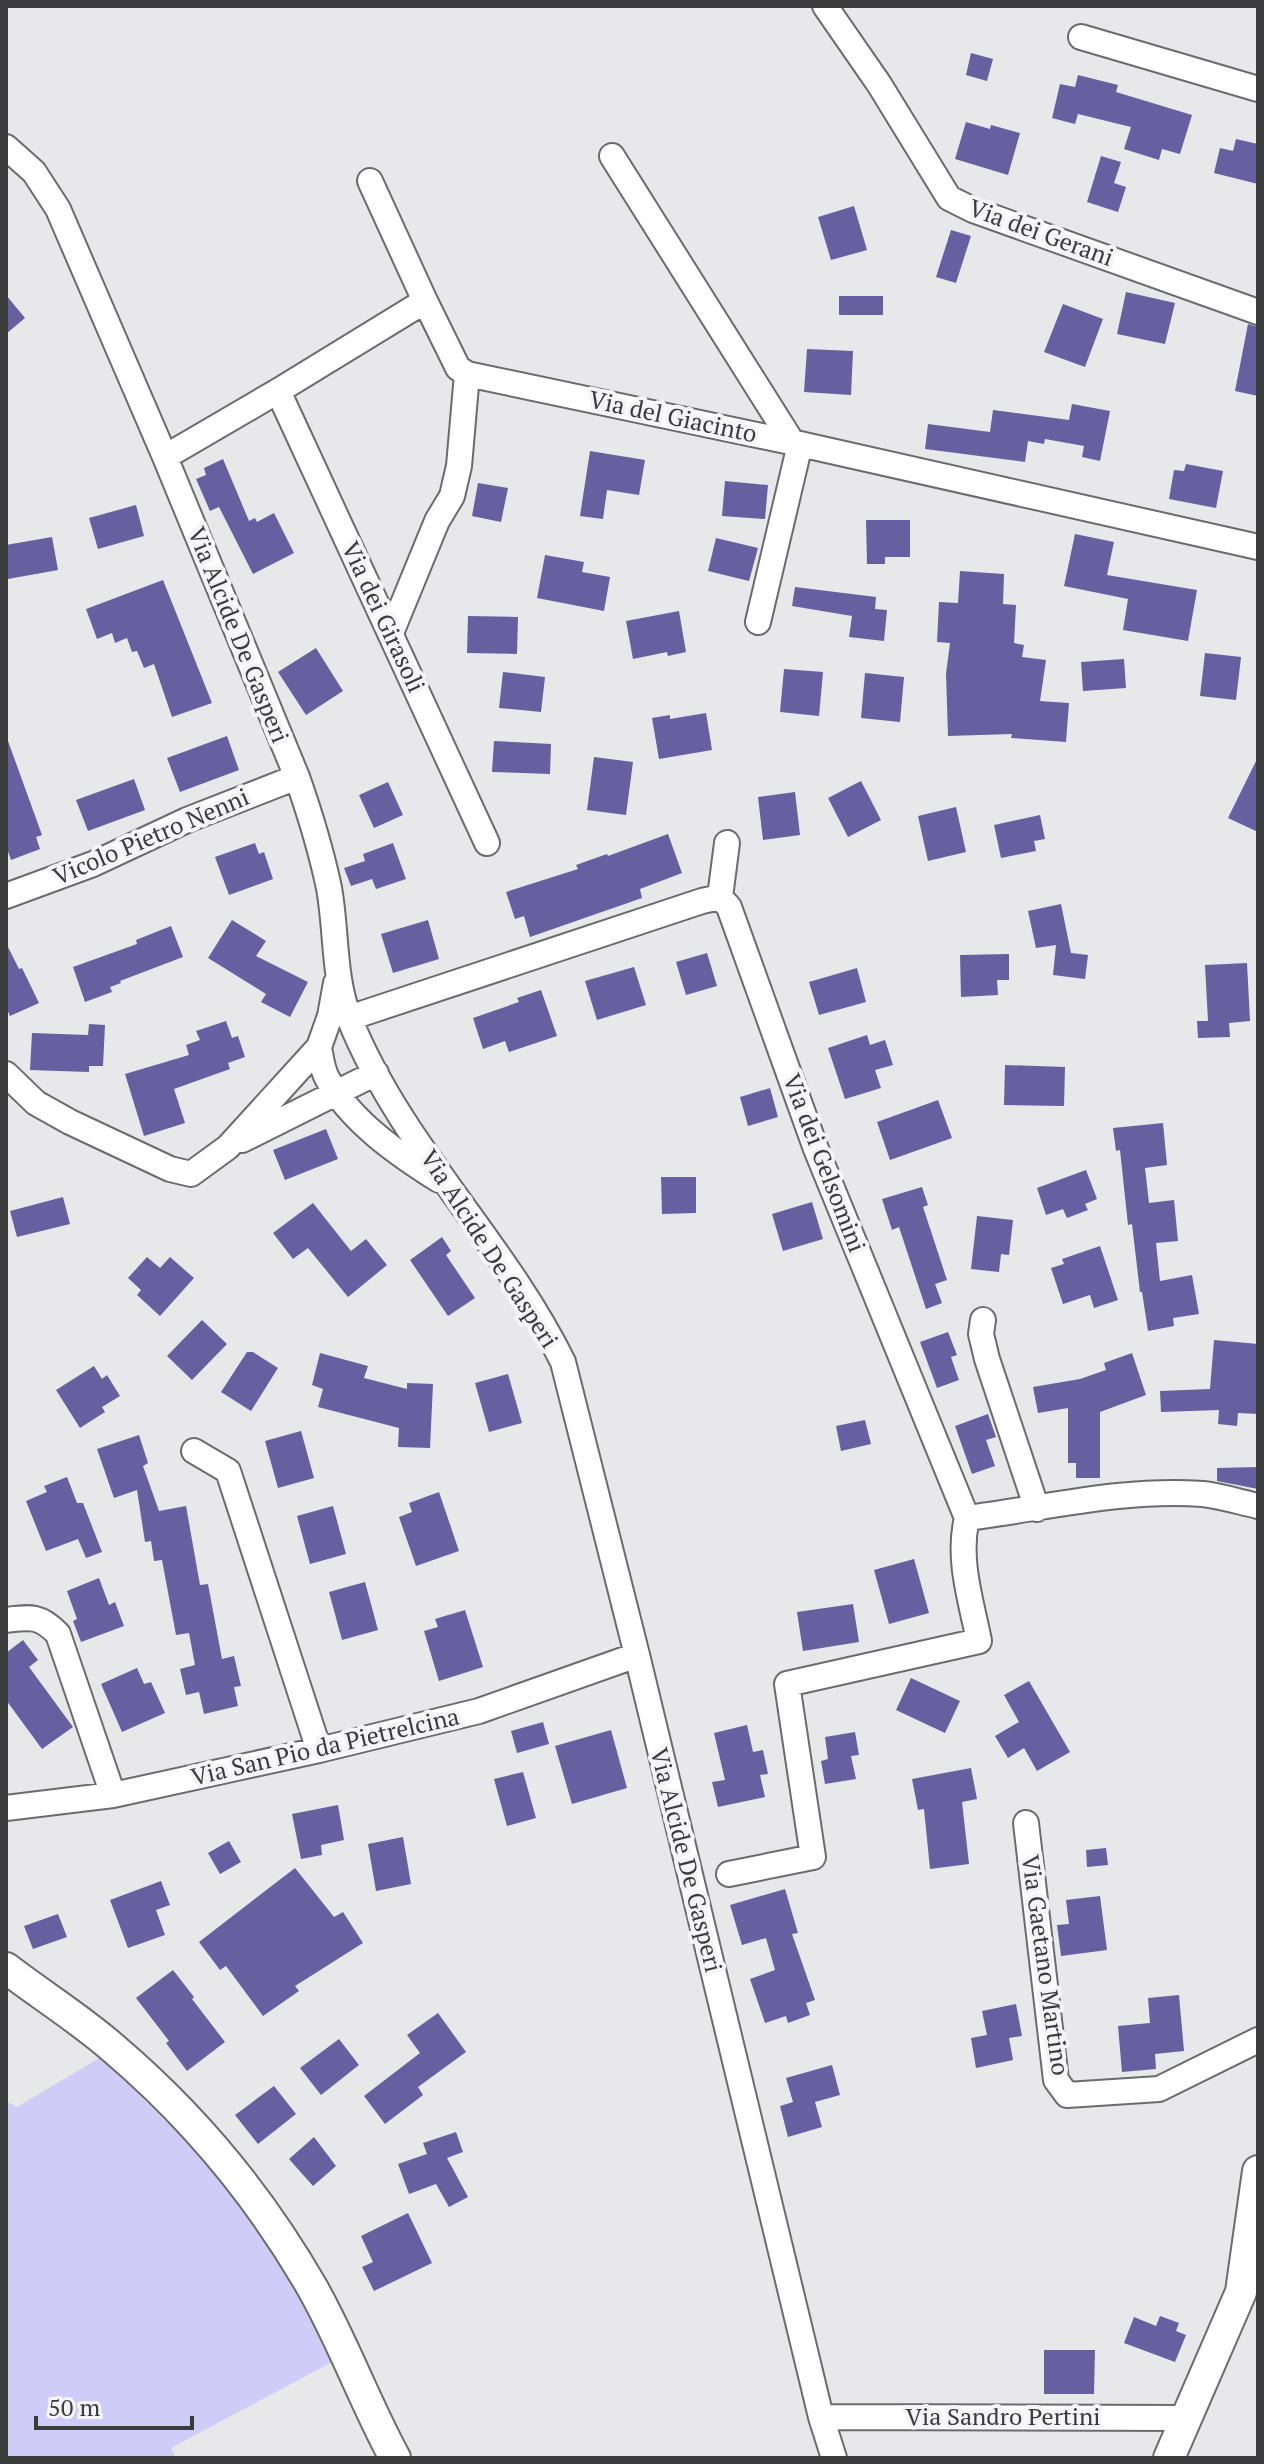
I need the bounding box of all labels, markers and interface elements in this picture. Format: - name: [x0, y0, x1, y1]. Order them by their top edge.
- street label: Via dei Gerani: [965, 191, 1118, 273]
- street label: Via del Giacinto: [586, 383, 760, 449]
- street label: Via Alcide De Gasperi: [181, 522, 297, 747]
- street label: Via dei Girasoli: [335, 536, 433, 697]
- street label: Vicolo Pietro Nenni: [48, 780, 254, 892]
- street label: Via dei Gelsomini: [776, 1069, 874, 1257]
- street label: Via Alcide De Gasperi: [414, 1143, 566, 1354]
- street label: Via San Pio da Pietrelcina: [188, 1700, 462, 1792]
- street label: Via Alcide De Gasperi: [644, 1744, 730, 1975]
- street label: Via Gaetano Martino: [1015, 1852, 1077, 2077]
- scale bar: [36, 2380, 192, 2430]
- text: 50 m: [48, 2391, 100, 2423]
- street label: Via Sandro Pertini: [906, 2400, 1100, 2432]

